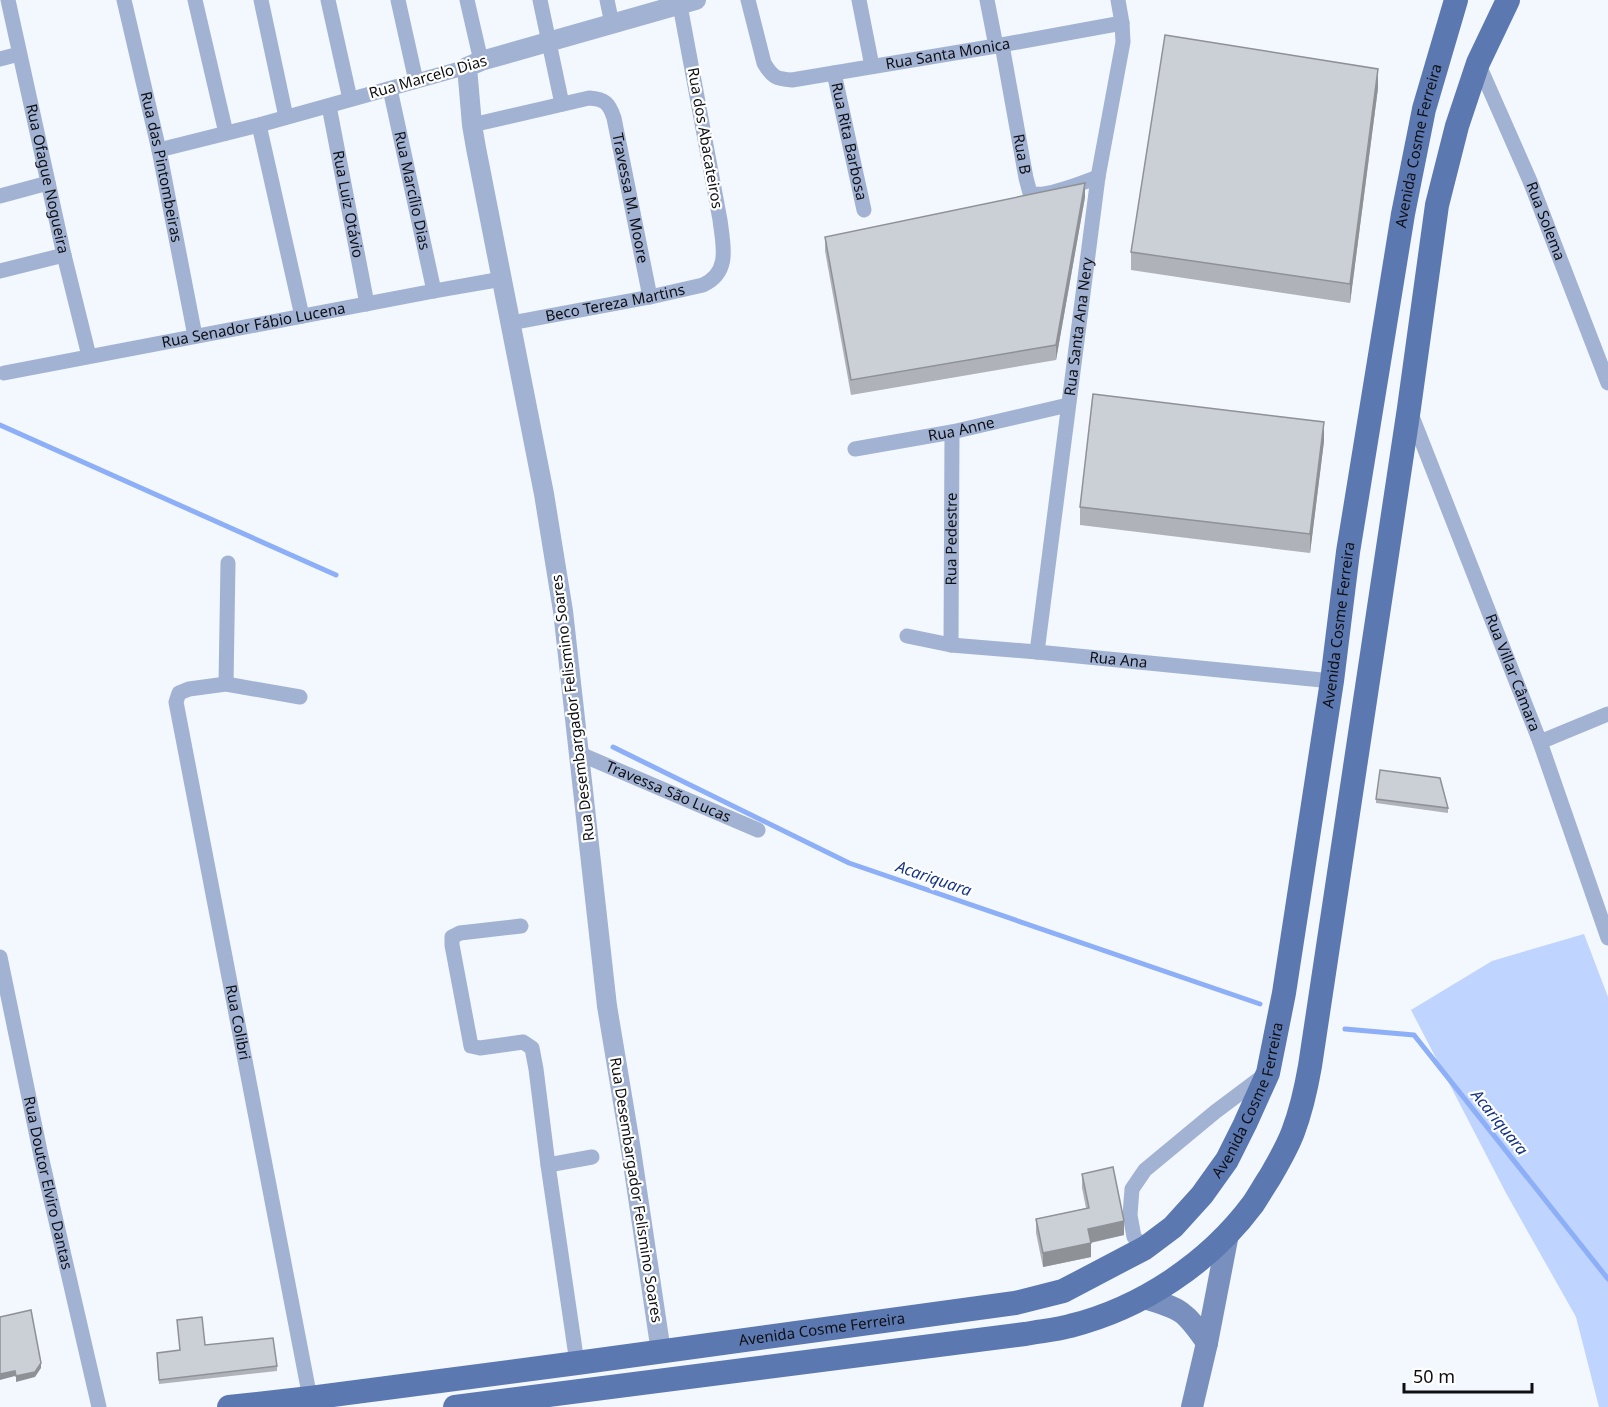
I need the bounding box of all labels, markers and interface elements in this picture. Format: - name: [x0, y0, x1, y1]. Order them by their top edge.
- street label: Rua Santa Monica: [884, 33, 1012, 73]
- street label: Rua Marcelo Dias: [366, 50, 489, 102]
- street label: Avenida Cosme Ferreira: [1390, 61, 1446, 229]
- street label: Rua dos Abacateiros: [684, 66, 728, 210]
- street label: Rua Rita Barbosa: [827, 80, 873, 202]
- street label: Rua das Pintombeiras: [137, 89, 188, 244]
- street label: Rua Ofague Nogueira: [22, 102, 74, 255]
- street label: Rua Marcílio Dias: [390, 129, 436, 252]
- street label: Travessa M. Moore: [608, 131, 654, 265]
- street label: Rua B: [1009, 132, 1036, 176]
- street label: Rua Luiz Otávio: [329, 149, 369, 259]
- street label: Rua Solema: [1522, 178, 1571, 263]
- street label: Rua Santa Ana Nery: [1059, 256, 1097, 397]
- street label: Beco Tereza Martins: [543, 278, 687, 325]
- street label: Rua Senador Fábio Lucena: [160, 297, 347, 352]
- street label: Rua Anne: [926, 411, 996, 445]
- street label: Rua Pedestre: [940, 492, 961, 586]
- street label: Avenida Cosme Ferreira: [1317, 540, 1359, 709]
- street label: Rua Desembargador Felismino Soares: [546, 574, 598, 842]
- street label: Rua Villar Câmara: [1482, 611, 1546, 734]
- street label: Rua Ana: [1089, 646, 1148, 672]
- street label: Travessa São Lucas: [603, 755, 734, 826]
- water label: Acariquara: [892, 854, 975, 901]
- street label: Rua Colibri: [222, 983, 256, 1062]
- street label: Avenida Cosme Ferreira: [1206, 1020, 1287, 1181]
- street label: Rua Desembargador Felismino Soares: [606, 1056, 668, 1324]
- water label: Acariquara: [1466, 1084, 1533, 1159]
- street label: Rua Doutor Elviro Dantas: [20, 1094, 78, 1271]
- street label: Avenida Cosme Ferreira: [737, 1307, 906, 1350]
- scale bar: [1404, 1356, 1532, 1394]
- text: 50 m: [1413, 1364, 1455, 1388]

